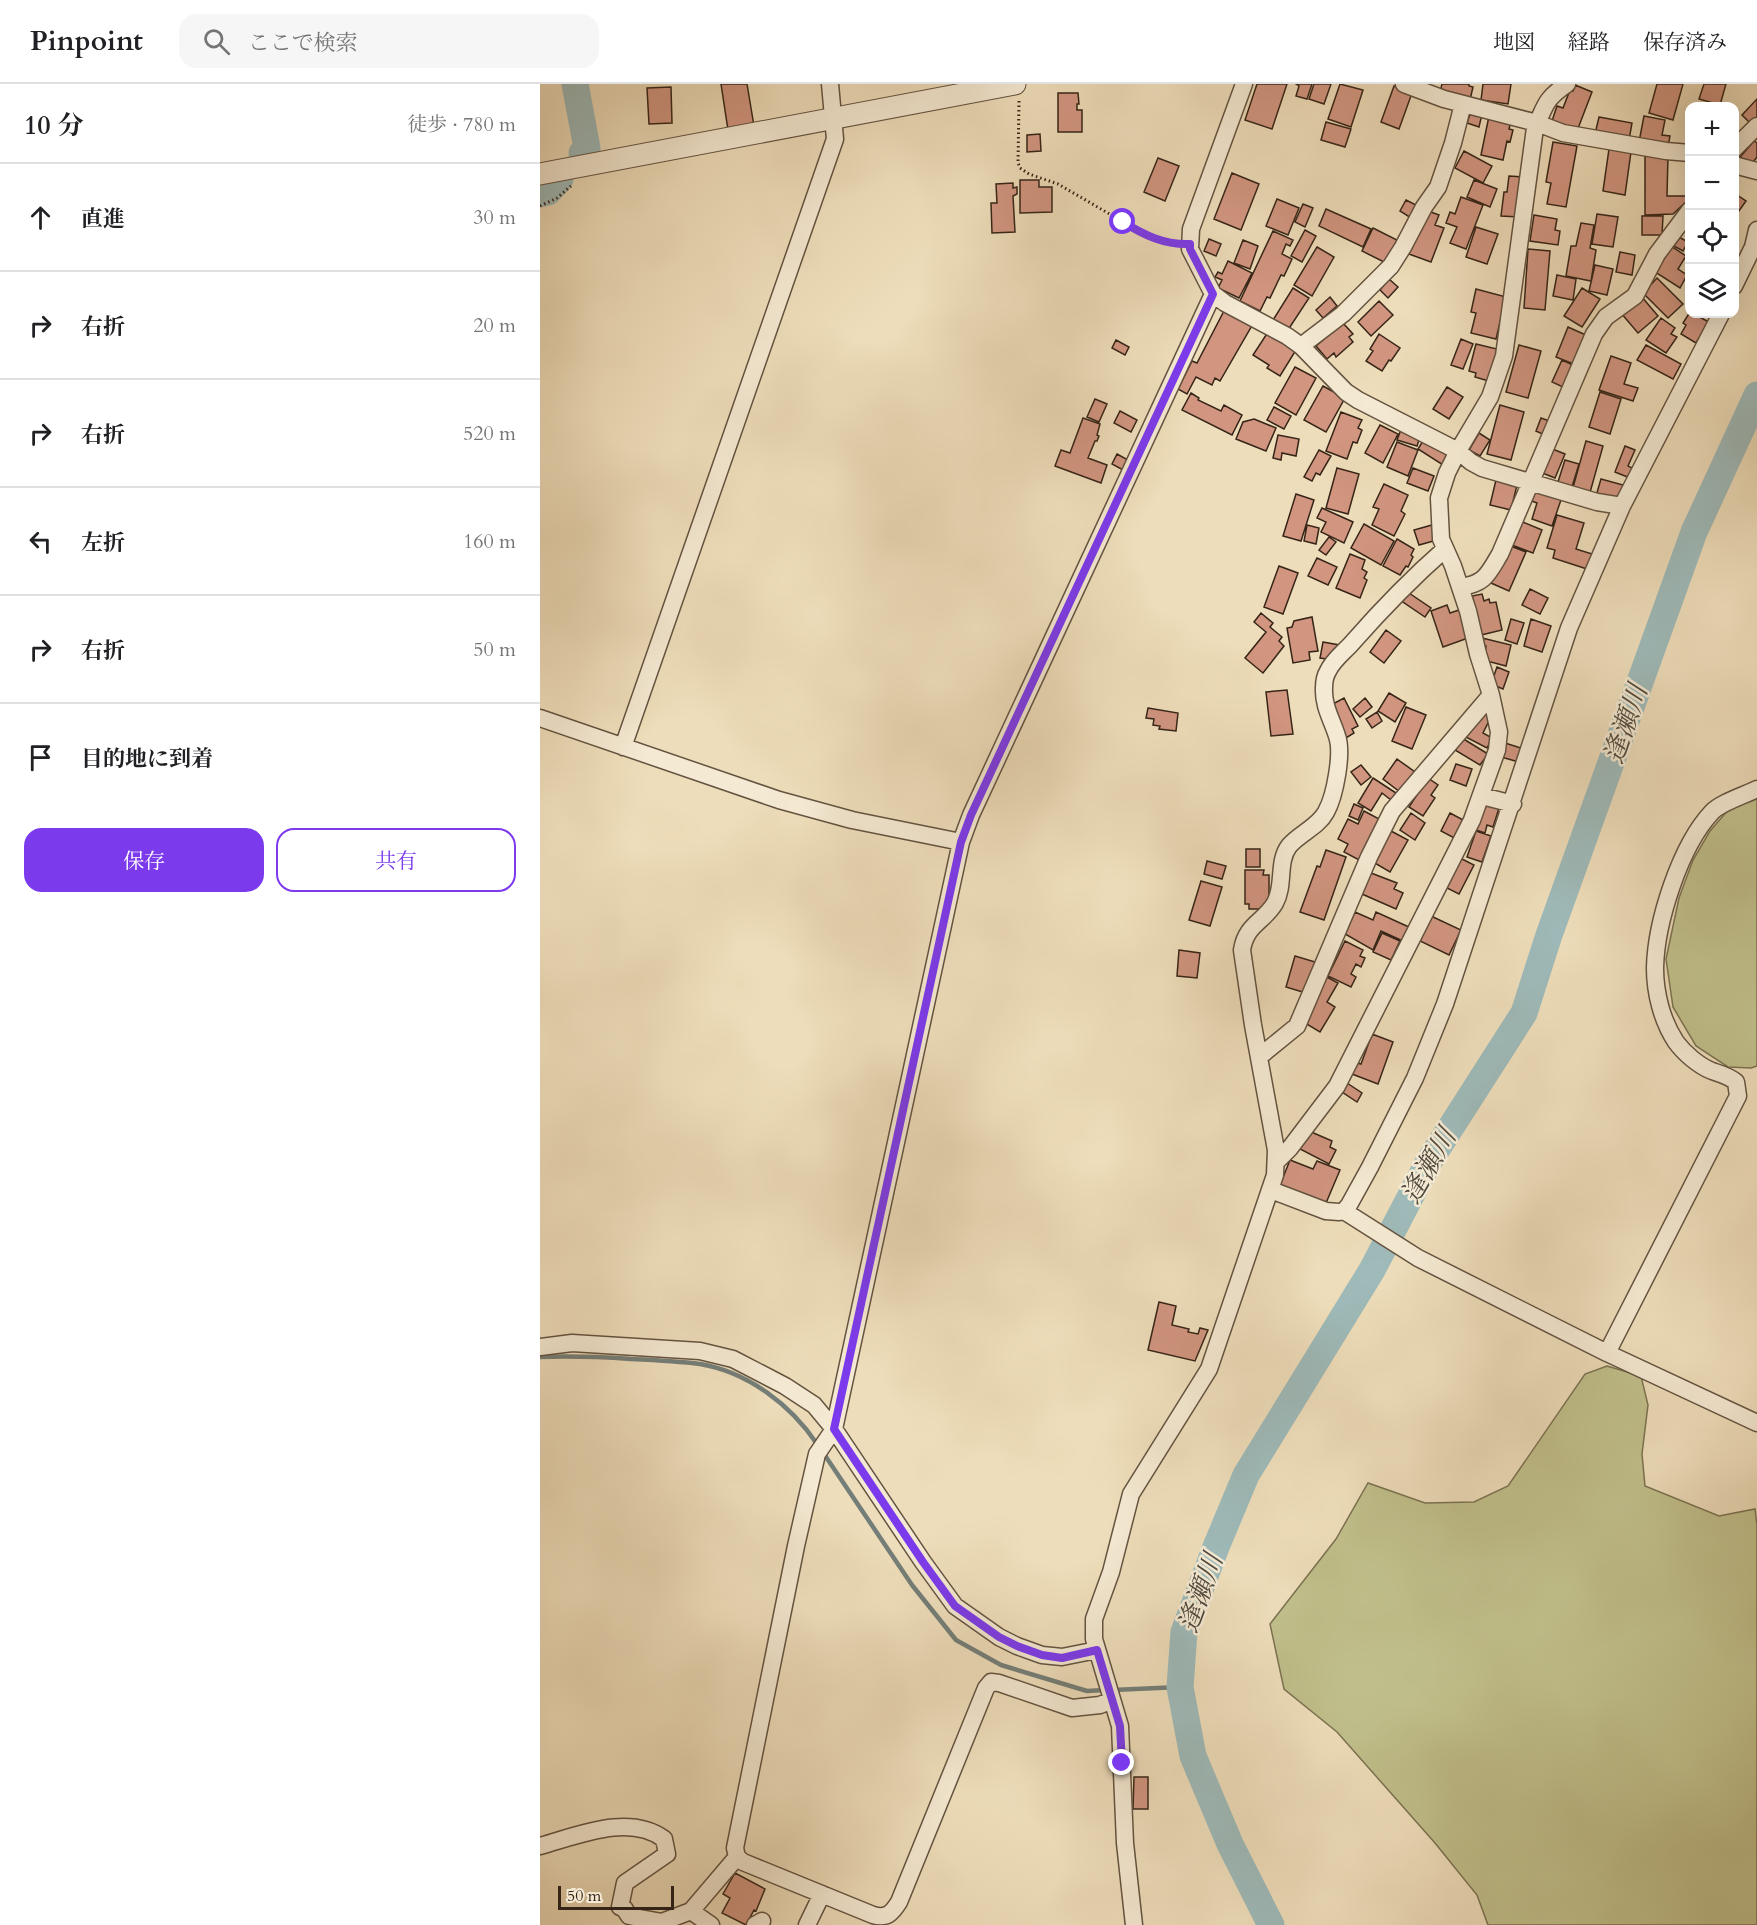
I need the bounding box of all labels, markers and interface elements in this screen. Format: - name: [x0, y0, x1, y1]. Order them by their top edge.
- search box: [179, 14, 599, 68]
- text: Pinpoint: [30, 22, 143, 60]
- icon: search: [200, 25, 233, 58]
- text: ここで検索: [248, 28, 358, 58]
- text: 地図: [1493, 28, 1535, 57]
- text: 経路: [1568, 28, 1610, 57]
- text: 保存済み: [1643, 28, 1727, 57]
- map controls: [1685, 102, 1739, 318]
- button: +: [1685, 102, 1739, 156]
- text: 10 分: [24, 108, 84, 143]
- text: 徒歩 · 780 m: [407, 111, 516, 138]
- button: −: [1685, 156, 1739, 210]
- icon: ahead: [24, 201, 57, 234]
- text: 直進: [81, 204, 125, 234]
- text: 30 m: [473, 204, 516, 231]
- route start: [1109, 208, 1135, 234]
- button: locate: [1685, 210, 1739, 264]
- button: layers: [1685, 264, 1739, 318]
- icon: right: [24, 309, 57, 342]
- text: 右折: [81, 312, 125, 342]
- text: 20 m: [473, 312, 516, 339]
- icon: right: [24, 417, 57, 450]
- text: 右折: [81, 420, 125, 450]
- text: 520 m: [463, 420, 516, 447]
- icon: left: [24, 525, 57, 558]
- text: 左折: [81, 528, 125, 558]
- text: 160 m: [463, 528, 516, 555]
- icon: right: [24, 633, 57, 666]
- text: 右折: [81, 636, 125, 666]
- text: 50 m: [473, 636, 516, 663]
- water label: 逢瀬川: [1595, 677, 1658, 768]
- icon: arrive: [24, 741, 57, 774]
- text: 目的地に到着: [81, 744, 213, 774]
- button: 保存: [24, 828, 264, 892]
- button: 共有: [276, 828, 516, 892]
- water label: 逢瀬川: [1393, 1119, 1467, 1210]
- water label: 逢瀬川: [1170, 1546, 1233, 1637]
- route end: [1108, 1749, 1134, 1775]
- scale bar: [558, 1883, 674, 1910]
- text: 50 m: [567, 1885, 601, 1907]

